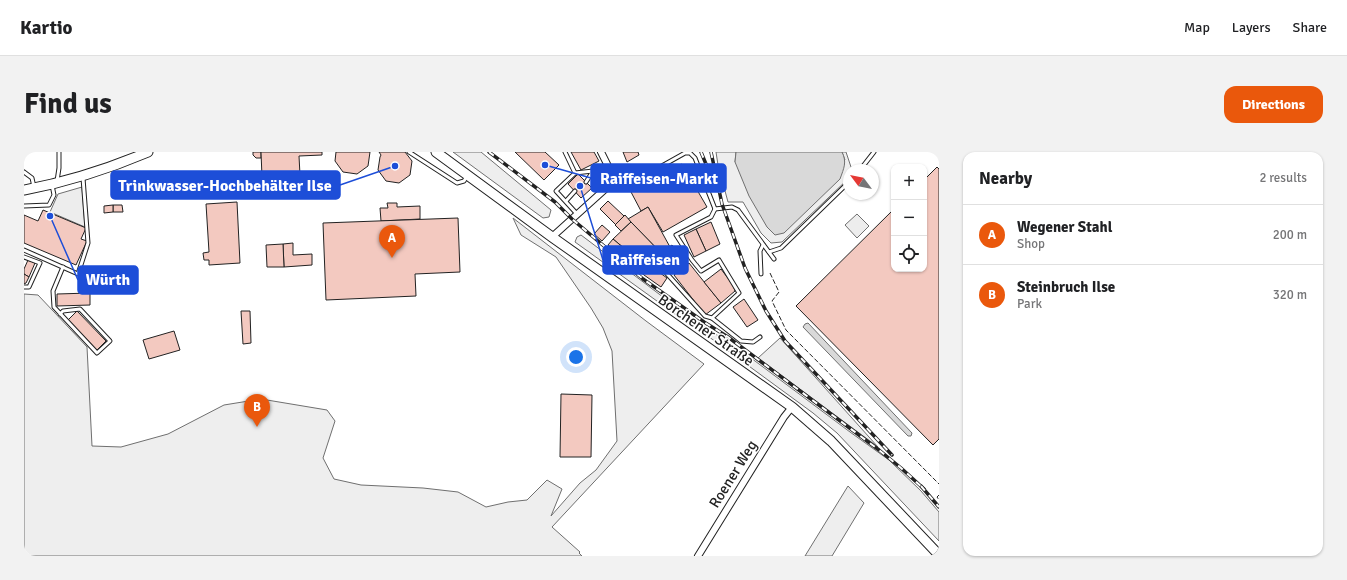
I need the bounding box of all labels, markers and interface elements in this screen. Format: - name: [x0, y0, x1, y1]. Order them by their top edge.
- text: Kartio: [20, 16, 73, 40]
- text: Map: [1184, 19, 1210, 36]
- text: Layers: [1232, 19, 1271, 36]
- text: Share: [1293, 19, 1327, 36]
- button: Directions: [1224, 86, 1323, 123]
- text: Find us: [24, 87, 112, 121]
- callout: Raiffeisen-Markt: [591, 164, 726, 192]
- north arrow: [843, 164, 879, 200]
- map controls: [891, 164, 927, 272]
- button: +: [891, 164, 927, 200]
- text: Nearby: [979, 168, 1032, 189]
- text: Raiffeisen-Markt: [600, 169, 718, 189]
- text: 2 results: [1259, 170, 1307, 186]
- callout: Trinkwasser-Hochbehälter Ilse: [111, 171, 340, 199]
- text: Trinkwasser-Hochbehälter Ilse: [118, 176, 332, 196]
- button: −: [891, 200, 927, 236]
- text: Wegener Stahl: [1017, 218, 1112, 236]
- pin: A: [379, 225, 405, 258]
- text: A: [988, 227, 996, 243]
- text: 200 m: [1273, 227, 1307, 243]
- button: locate: [891, 236, 927, 272]
- text: Shop: [1017, 236, 1045, 252]
- callout: Raiffeisen: [603, 246, 688, 274]
- text: Raiffeisen: [610, 250, 680, 270]
- callout: Würth: [78, 266, 138, 294]
- text: Würth: [86, 270, 131, 290]
- text: Steinbruch Ilse: [1017, 278, 1115, 296]
- text: B: [988, 287, 996, 303]
- text: 320 m: [1273, 287, 1307, 303]
- street label: Borchener Straße: [655, 290, 757, 370]
- text: Park: [1017, 296, 1042, 312]
- your location: [566, 347, 586, 367]
- pin: B: [244, 394, 270, 427]
- street label: Roener Weg: [705, 437, 761, 511]

